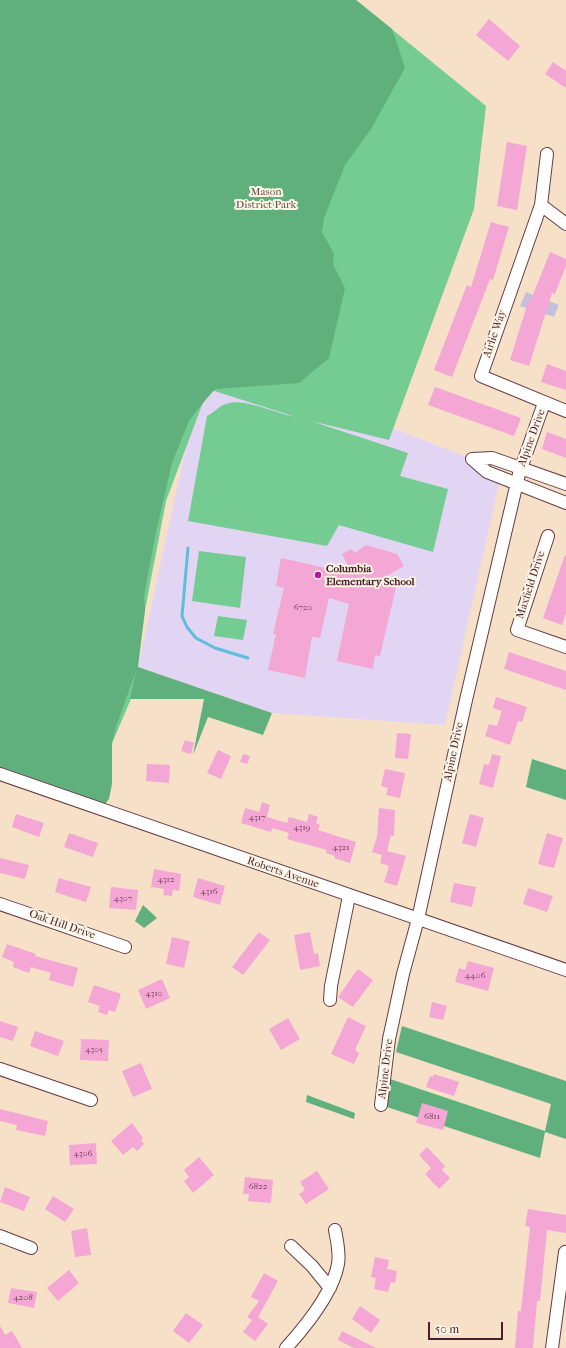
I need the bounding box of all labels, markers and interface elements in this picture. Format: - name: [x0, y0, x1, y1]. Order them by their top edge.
- park label: Mason District Park: [236, 185, 296, 211]
- street label: Airlie Way: [481, 308, 509, 360]
- street label: Alpine Drive: [515, 407, 549, 469]
- street label: Maxfield Drive: [514, 549, 548, 621]
- place label: Columbia Elementary School: [326, 562, 415, 588]
- marker: Columbia Elementary School: [313, 570, 323, 580]
- house number: 6720: [294, 603, 312, 613]
- street label: Alpine Drive: [441, 721, 467, 783]
- house number: 4317: [249, 813, 265, 823]
- house number: 4319: [294, 823, 310, 833]
- house number: 4321: [333, 843, 349, 853]
- street label: Roberts Avenue: [245, 855, 321, 891]
- house number: 4312: [158, 875, 174, 885]
- house number: 4316: [200, 887, 218, 897]
- house number: 4307: [114, 894, 132, 904]
- street label: Oak Hill Drive: [27, 908, 97, 942]
- house number: 4406: [465, 971, 485, 981]
- house number: 4310: [145, 989, 163, 999]
- street label: Alpine Drive: [376, 1038, 396, 1100]
- house number: 4305: [85, 1045, 103, 1055]
- house number: 6811: [424, 1112, 440, 1122]
- house number: 4306: [74, 1149, 92, 1159]
- house number: 6822: [249, 1182, 267, 1192]
- house number: 4208: [13, 1293, 33, 1303]
- scale bar: [430, 1314, 505, 1340]
- text: 50 m: [435, 1322, 459, 1336]

